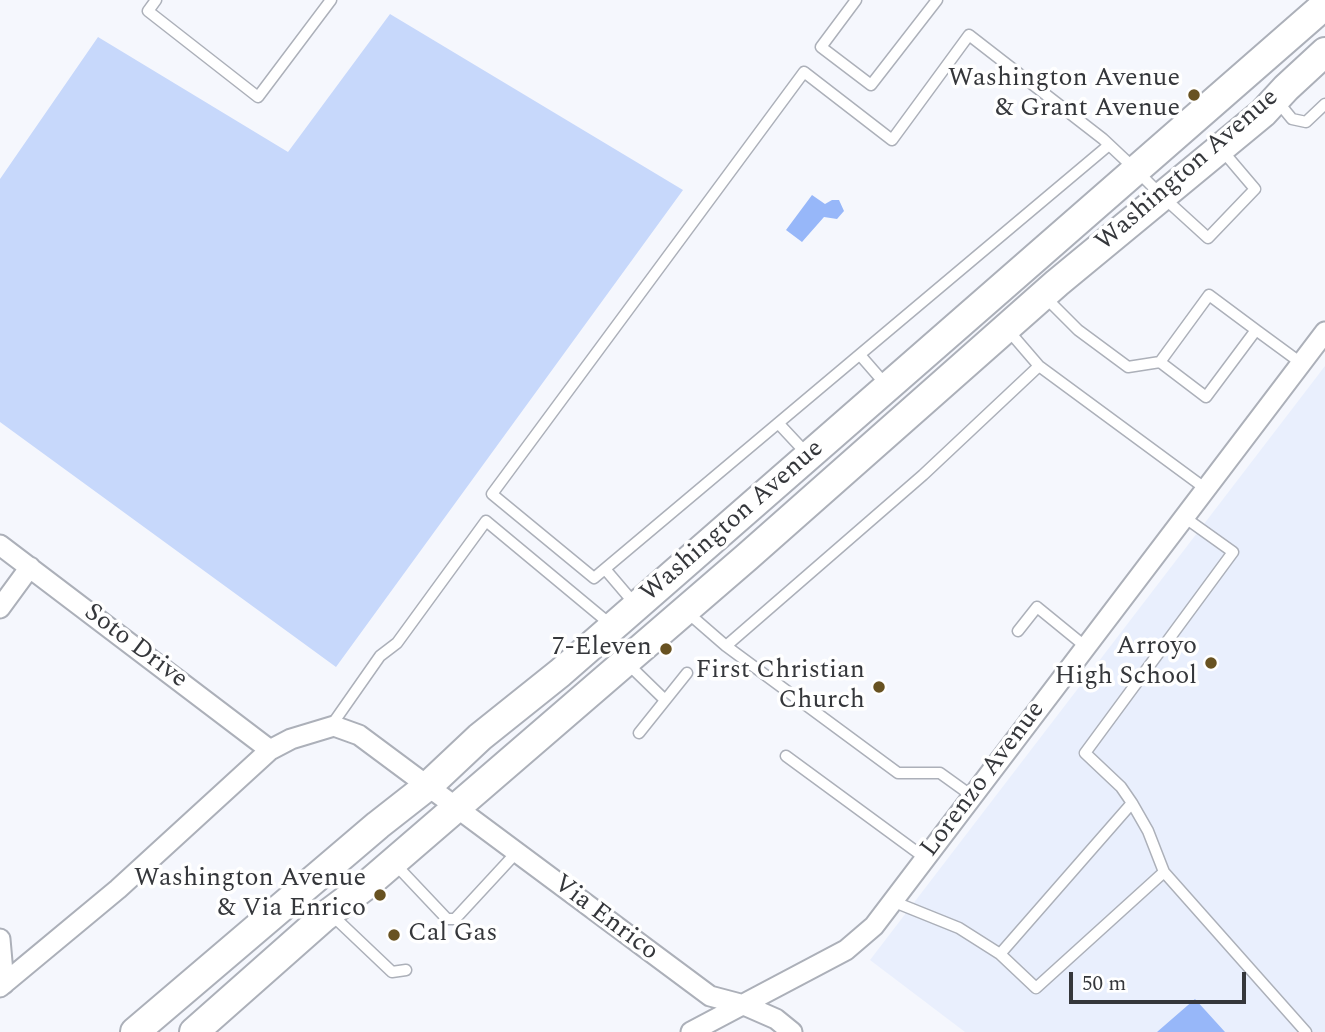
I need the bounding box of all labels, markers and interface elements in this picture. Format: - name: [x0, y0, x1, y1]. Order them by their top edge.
- place label: Washington Avenue & Grant Avenue: [948, 64, 1180, 126]
- street label: Washington Avenue: [1090, 83, 1286, 259]
- marker: Washington Avenue & Grant Avenue: [1186, 87, 1202, 103]
- street label: Washington Avenue: [635, 434, 831, 610]
- street label: Soto Drive: [77, 598, 193, 696]
- place label: Arroyo High School: [1054, 632, 1197, 694]
- place label: 7-Eleven: [552, 633, 652, 665]
- marker: 7-Eleven: [658, 641, 674, 657]
- marker: Arroyo High School: [1203, 655, 1219, 671]
- place label: First Christian Church: [696, 656, 865, 718]
- marker: First Christian Church: [871, 679, 887, 695]
- street label: Lorenzo Avenue: [915, 696, 1053, 864]
- place label: Washington Avenue & Via Enrico: [134, 864, 366, 926]
- street label: Via Enrico: [546, 869, 664, 969]
- marker: Washington Avenue & Via Enrico: [372, 887, 388, 903]
- place label: Cal Gas: [408, 919, 498, 951]
- marker: Cal Gas: [386, 927, 402, 943]
- scale bar: [1073, 958, 1250, 1002]
- text: 50 m: [1082, 968, 1126, 1000]

